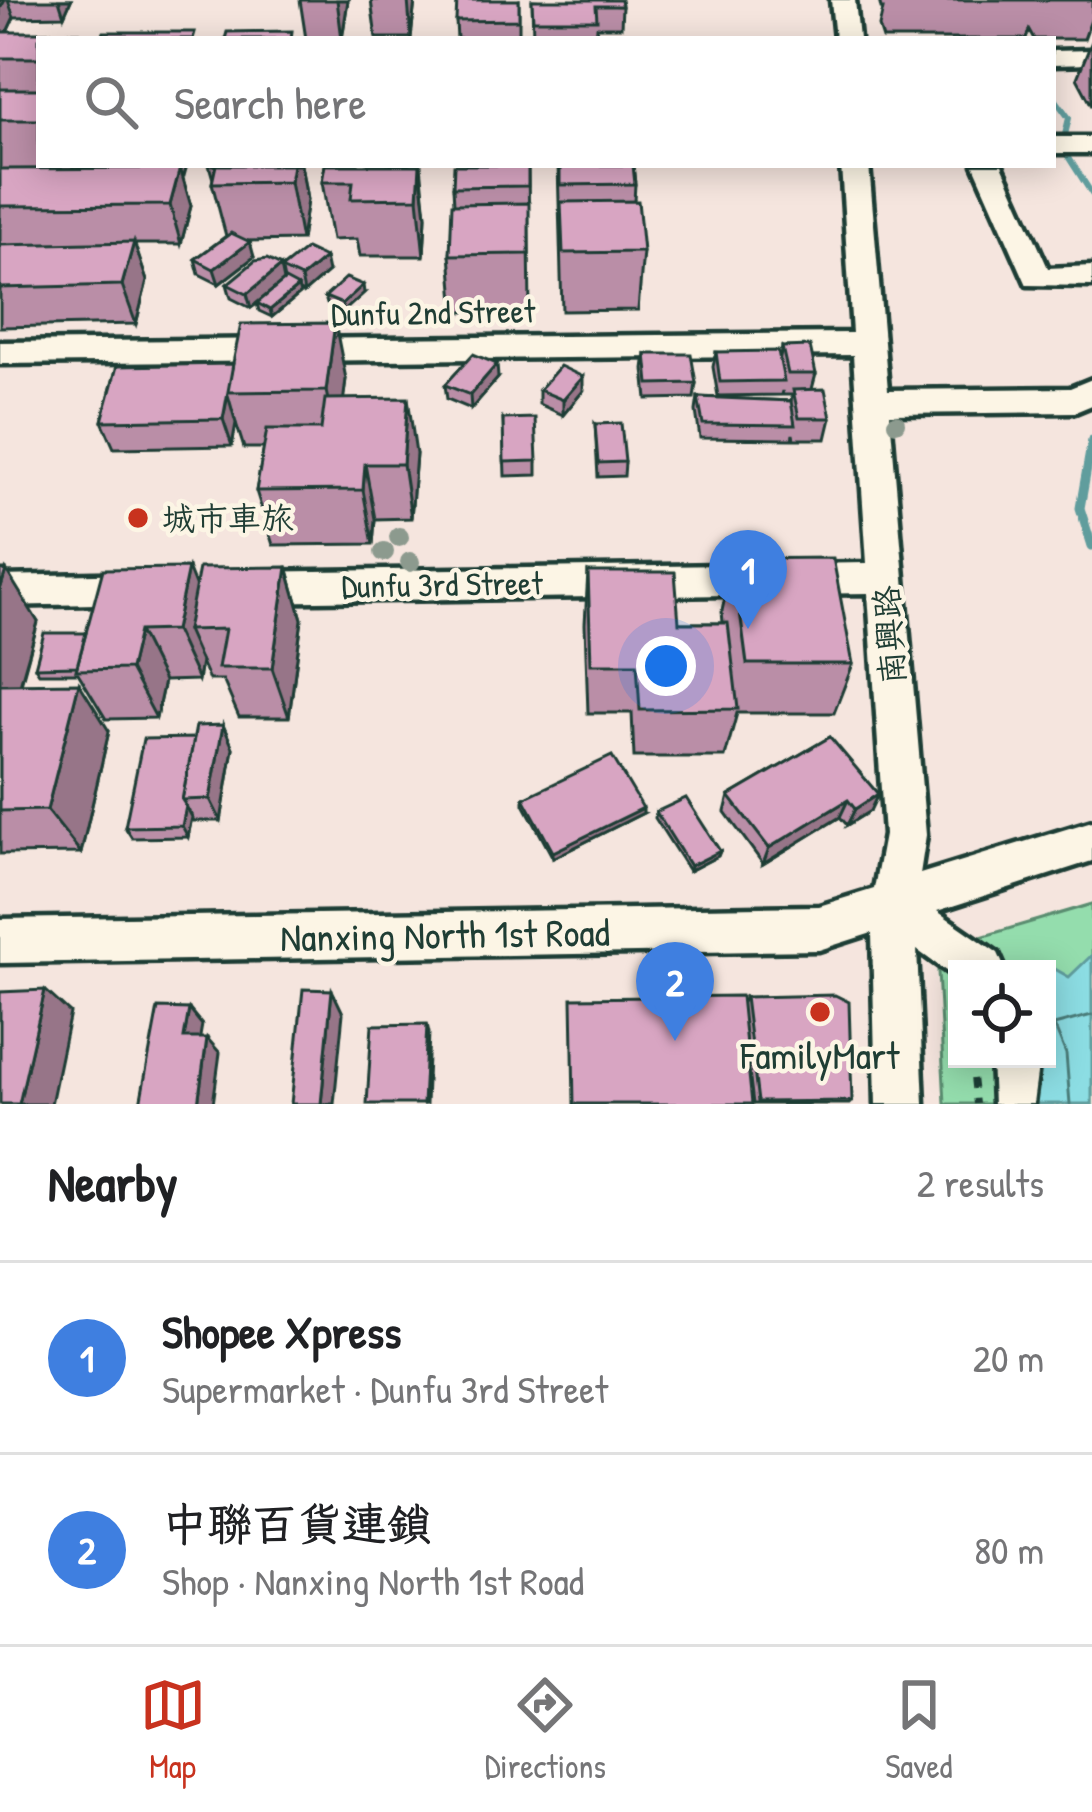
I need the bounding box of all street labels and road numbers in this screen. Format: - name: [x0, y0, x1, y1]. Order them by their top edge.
- street label: Dunfu 2nd Street: [331, 288, 536, 336]
- street label: Dunfu 3rd Street: [341, 560, 544, 608]
- street label: 南興路: [864, 584, 914, 686]
- street label: Nanxing North 1st Road: [280, 905, 610, 963]

